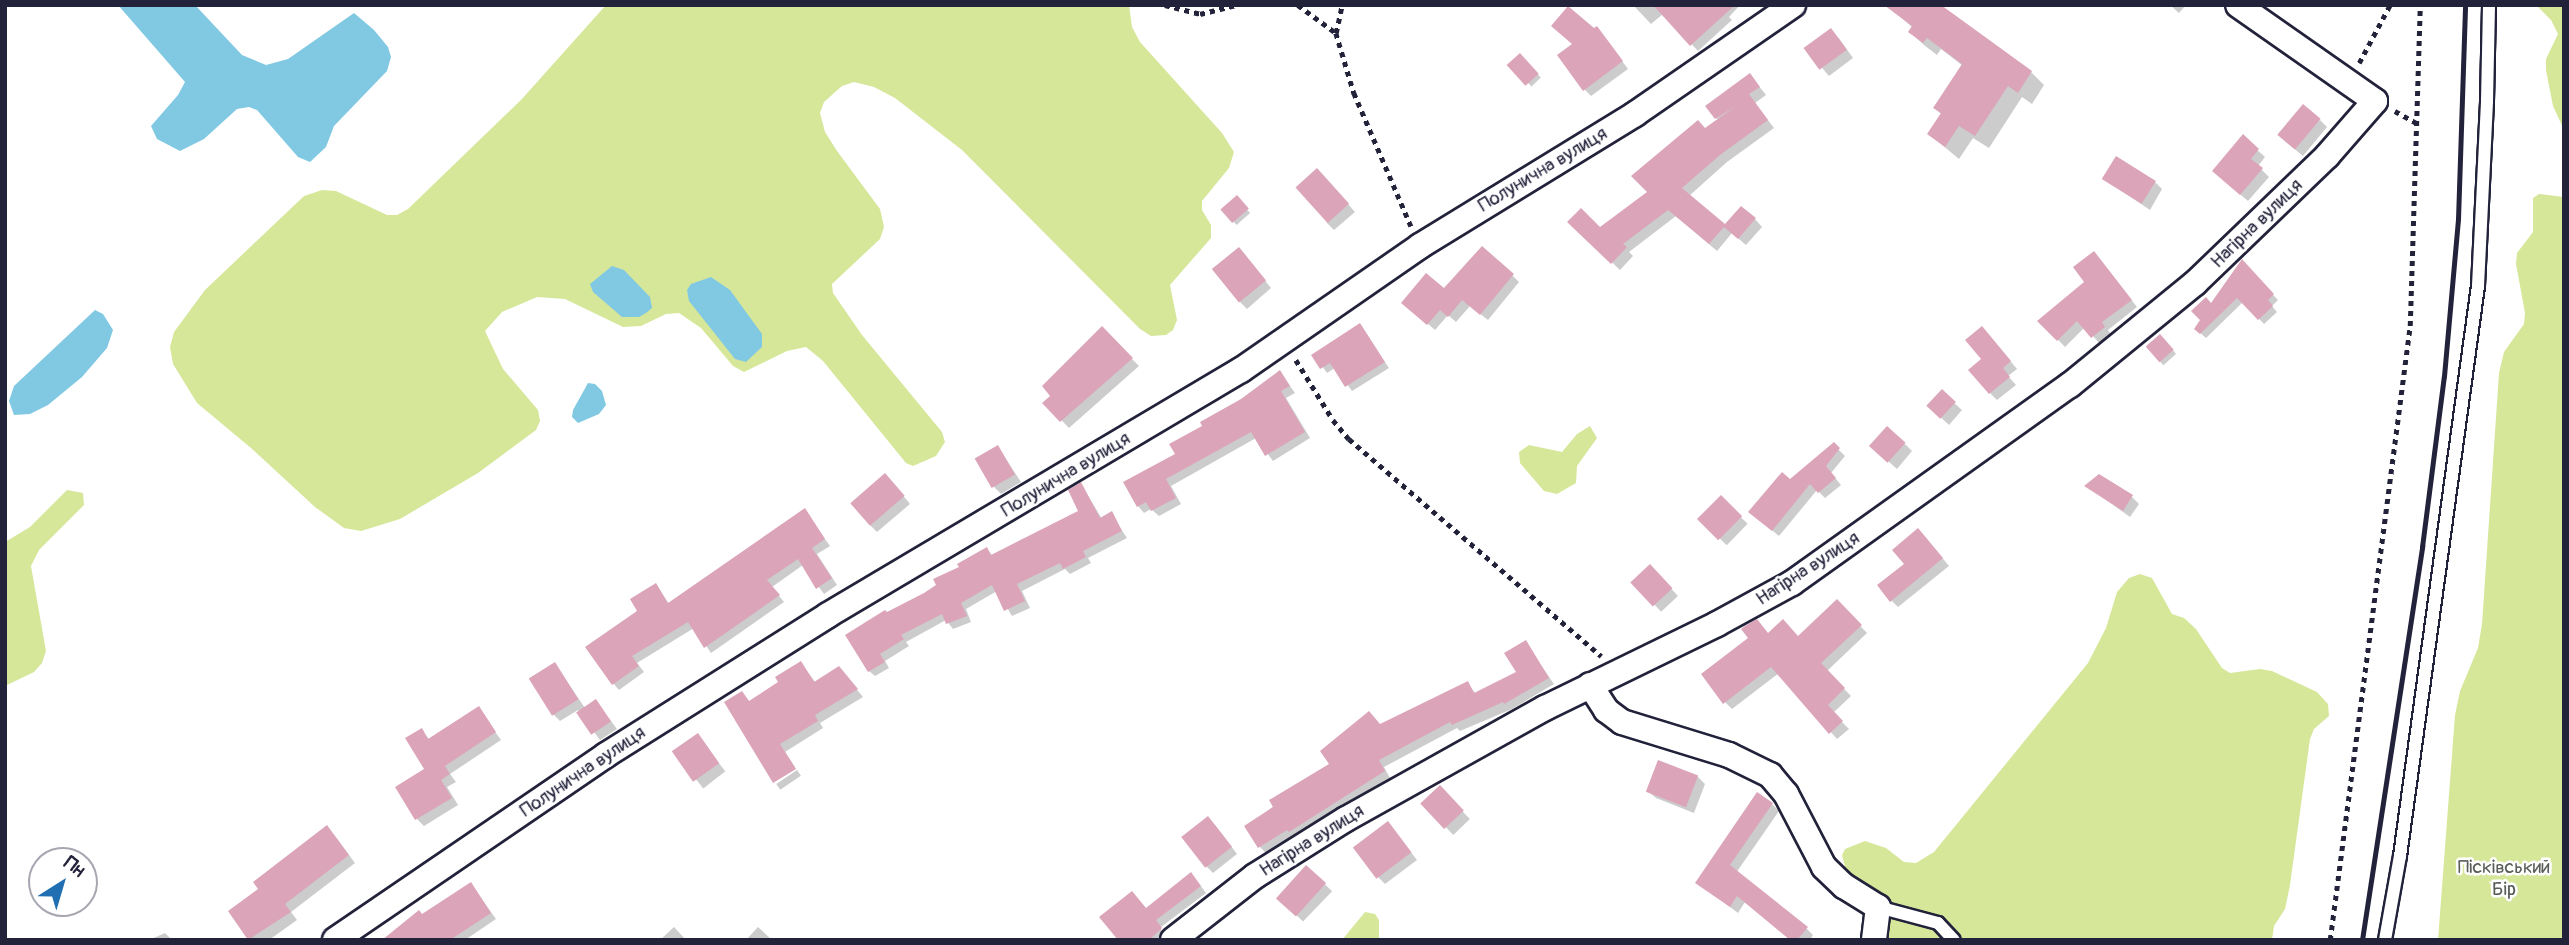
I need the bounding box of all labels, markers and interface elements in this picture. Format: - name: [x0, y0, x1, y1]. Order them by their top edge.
- street label: Полунична вулиця: [1474, 123, 1612, 217]
- street label: Нагірна вулиця: [2206, 175, 2308, 273]
- street label: Полунична вулиця: [997, 428, 1135, 522]
- street label: Нагірна вулиця: [1752, 527, 1864, 611]
- street label: Полунична вулиця: [516, 722, 650, 822]
- street label: Нагірна вулиця: [1256, 800, 1368, 882]
- north arrow: [28, 847, 98, 917]
- text: Пн: [59, 851, 90, 883]
- park label: Пісківський Бір: [2458, 857, 2550, 901]

